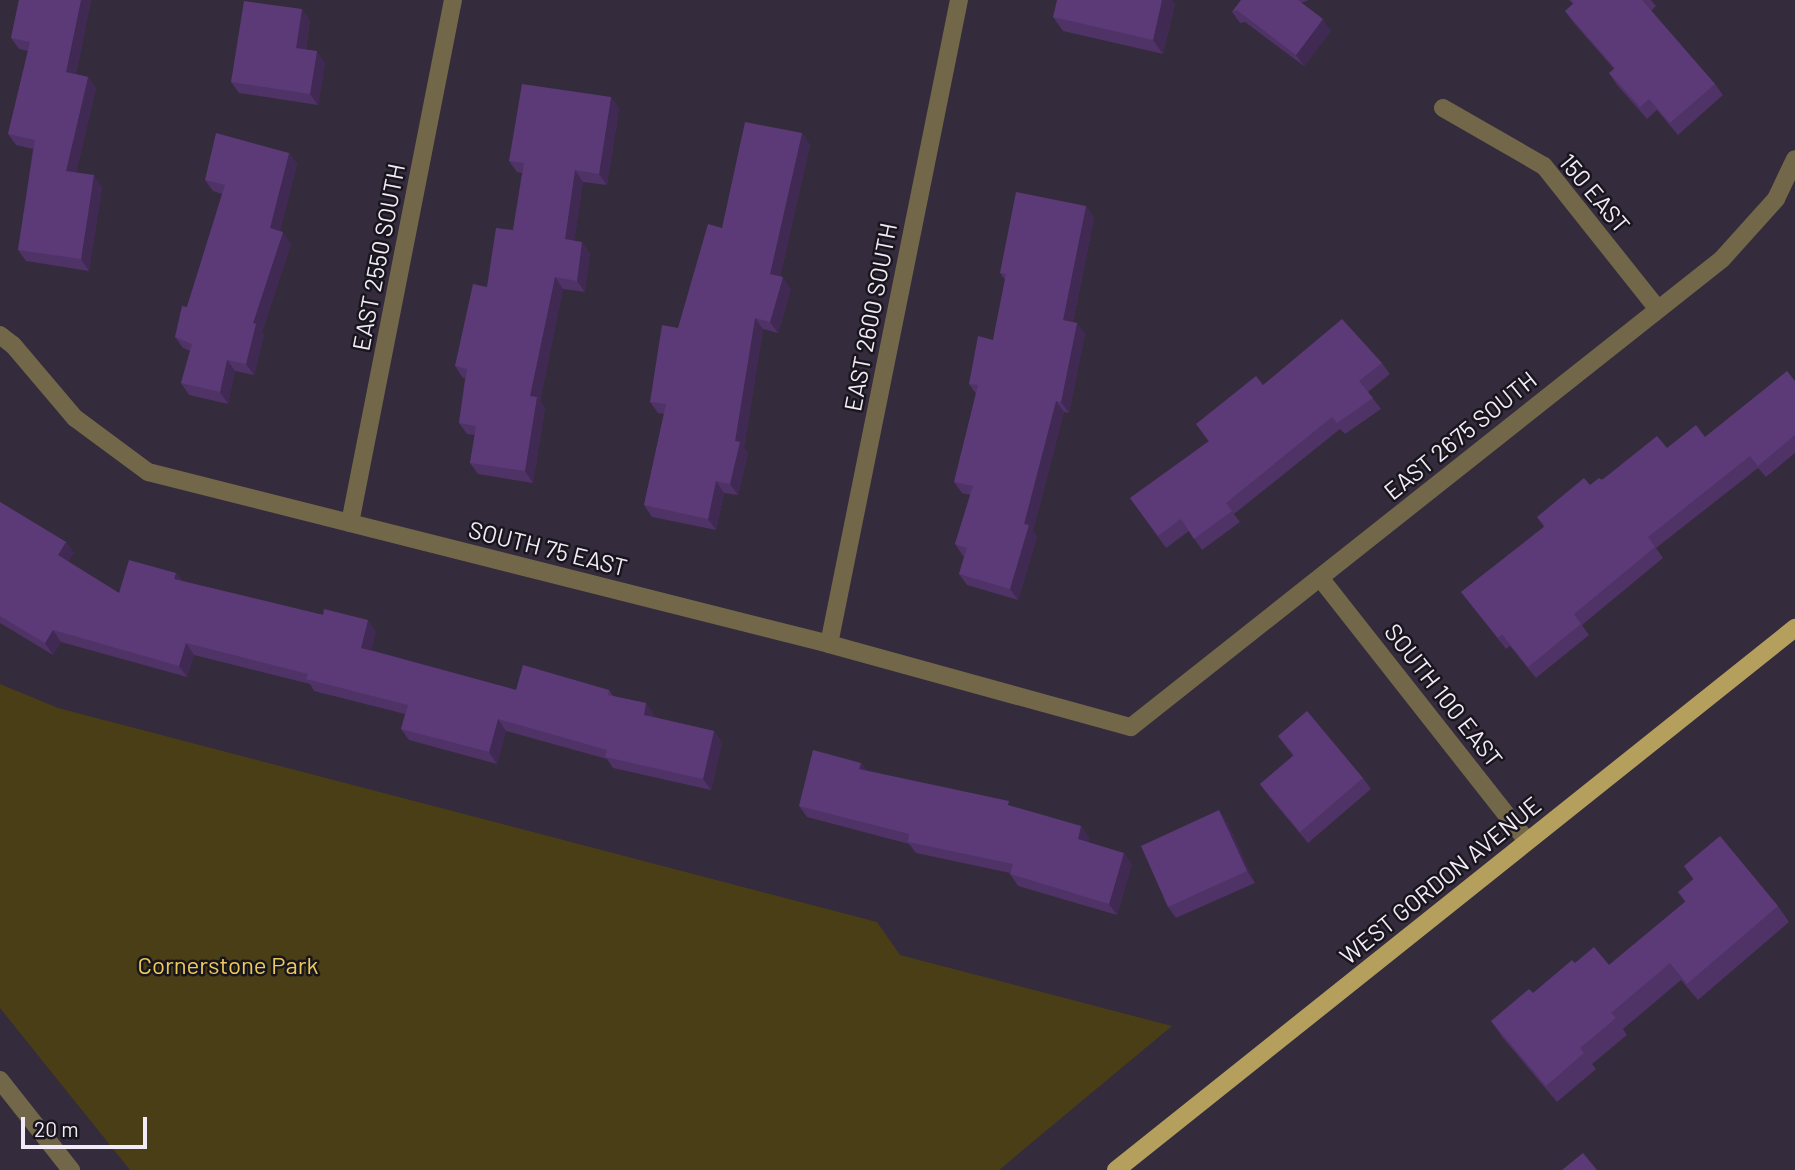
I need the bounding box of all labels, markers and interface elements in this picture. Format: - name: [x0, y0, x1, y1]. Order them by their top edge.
- street label: 150 EAST: [1554, 148, 1636, 238]
- street label: EAST 2550 SOUTH: [346, 161, 410, 353]
- street label: EAST 2600 SOUTH: [838, 220, 902, 414]
- street label: EAST 2675 SOUTH: [1378, 365, 1542, 505]
- street label: SOUTH 75 EAST: [466, 514, 630, 582]
- street label: SOUTH 100 EAST: [1379, 617, 1509, 773]
- street label: WEST GORDON AVENUE: [1334, 790, 1546, 970]
- park label: Cornerstone Park: [137, 951, 319, 979]
- scale bar: [24, 1104, 150, 1148]
- text: 20 m: [34, 1116, 79, 1141]

